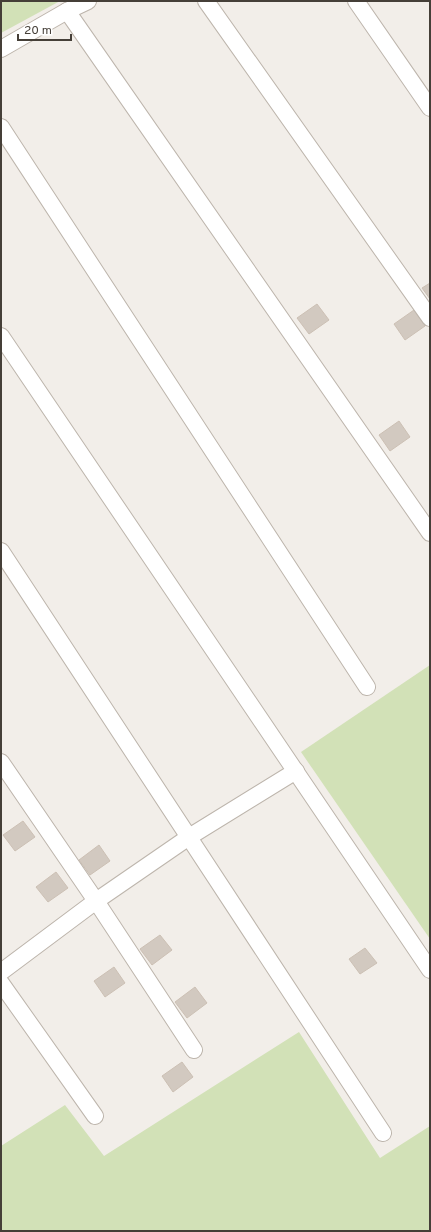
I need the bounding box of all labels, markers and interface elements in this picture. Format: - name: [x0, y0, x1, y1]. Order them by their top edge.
- scale bar: [18, 16, 71, 42]
- text: 20 m: [24, 23, 52, 39]

